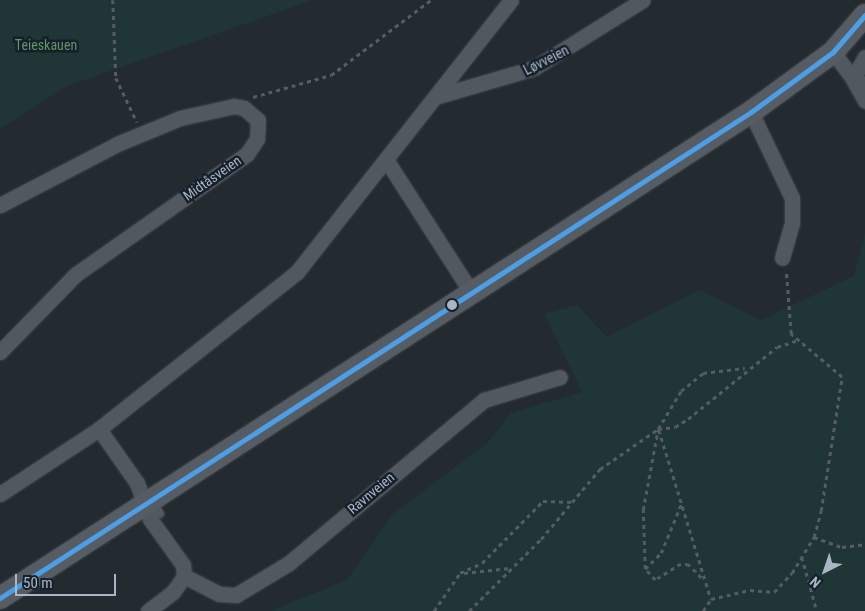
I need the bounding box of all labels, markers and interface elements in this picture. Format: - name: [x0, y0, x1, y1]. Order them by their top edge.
- park label: Teieskauen: [15, 37, 77, 53]
- street label: Løvveien: [521, 41, 571, 79]
- street label: Midtåsveien: [180, 152, 244, 204]
- unlabelled marker: [447, 300, 457, 310]
- street label: Ravnveien: [344, 469, 398, 517]
- north arrow: [800, 546, 850, 596]
- scale bar: [18, 564, 119, 596]
- text: N: [807, 573, 824, 591]
- text: 50 m: [23, 574, 53, 592]

